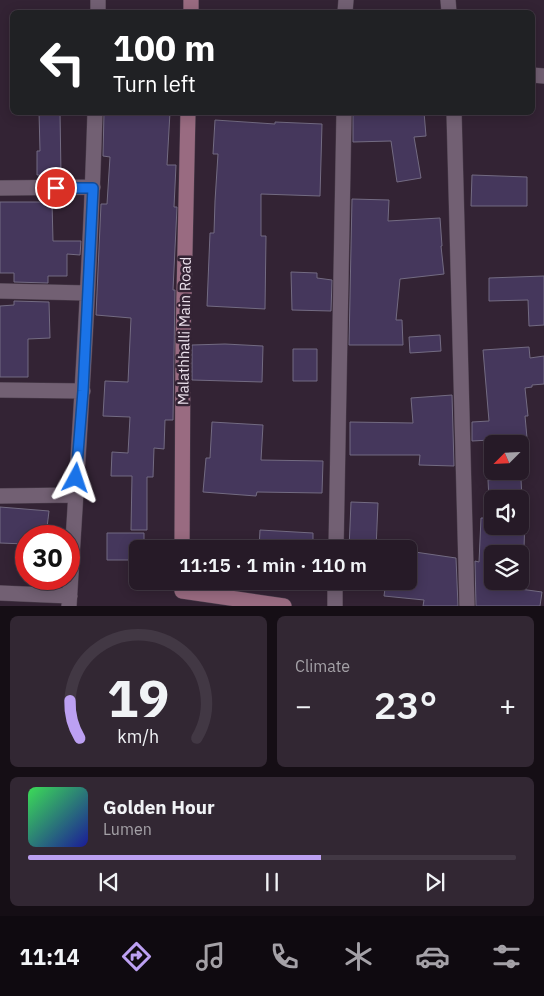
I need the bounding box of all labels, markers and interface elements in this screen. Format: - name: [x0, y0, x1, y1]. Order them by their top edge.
- text: 100 m: [113, 25, 216, 71]
- icon: left: [30, 30, 95, 95]
- text: Turn left: [113, 69, 196, 98]
- pin: [35, 167, 77, 209]
- icon: arrive: [42, 174, 70, 202]
- street label: Malathhalli Main Road: [173, 257, 195, 405]
- north arrow: [484, 435, 529, 480]
- map controls: [484, 435, 529, 590]
- position arrow: [49, 451, 101, 503]
- button: sound: [484, 490, 529, 535]
- speed limit sign: 30: [15, 525, 80, 590]
- button: layers: [484, 545, 529, 590]
- text: 11:15 · 1 min · 110 m: [179, 553, 367, 577]
- text: Climate: [295, 656, 350, 676]
- text: 19: [107, 664, 170, 731]
- text: 23°: [374, 680, 437, 729]
- text: −: [295, 687, 312, 724]
- text: +: [499, 687, 516, 724]
- text: km/h: [118, 725, 160, 748]
- text: Golden Hour: [103, 795, 215, 819]
- text: Lumen: [103, 819, 152, 839]
- icon: previous: [95, 868, 123, 896]
- icon: pause: [258, 868, 286, 896]
- icon: next: [421, 868, 449, 896]
- icon: directions: [119, 939, 154, 974]
- icon: music: [193, 939, 228, 974]
- icon: phone: [267, 939, 302, 974]
- icon: climate: [341, 939, 376, 974]
- icon: car: [415, 939, 450, 974]
- icon: filters: [489, 939, 524, 974]
- text: 11:14: [20, 942, 80, 971]

